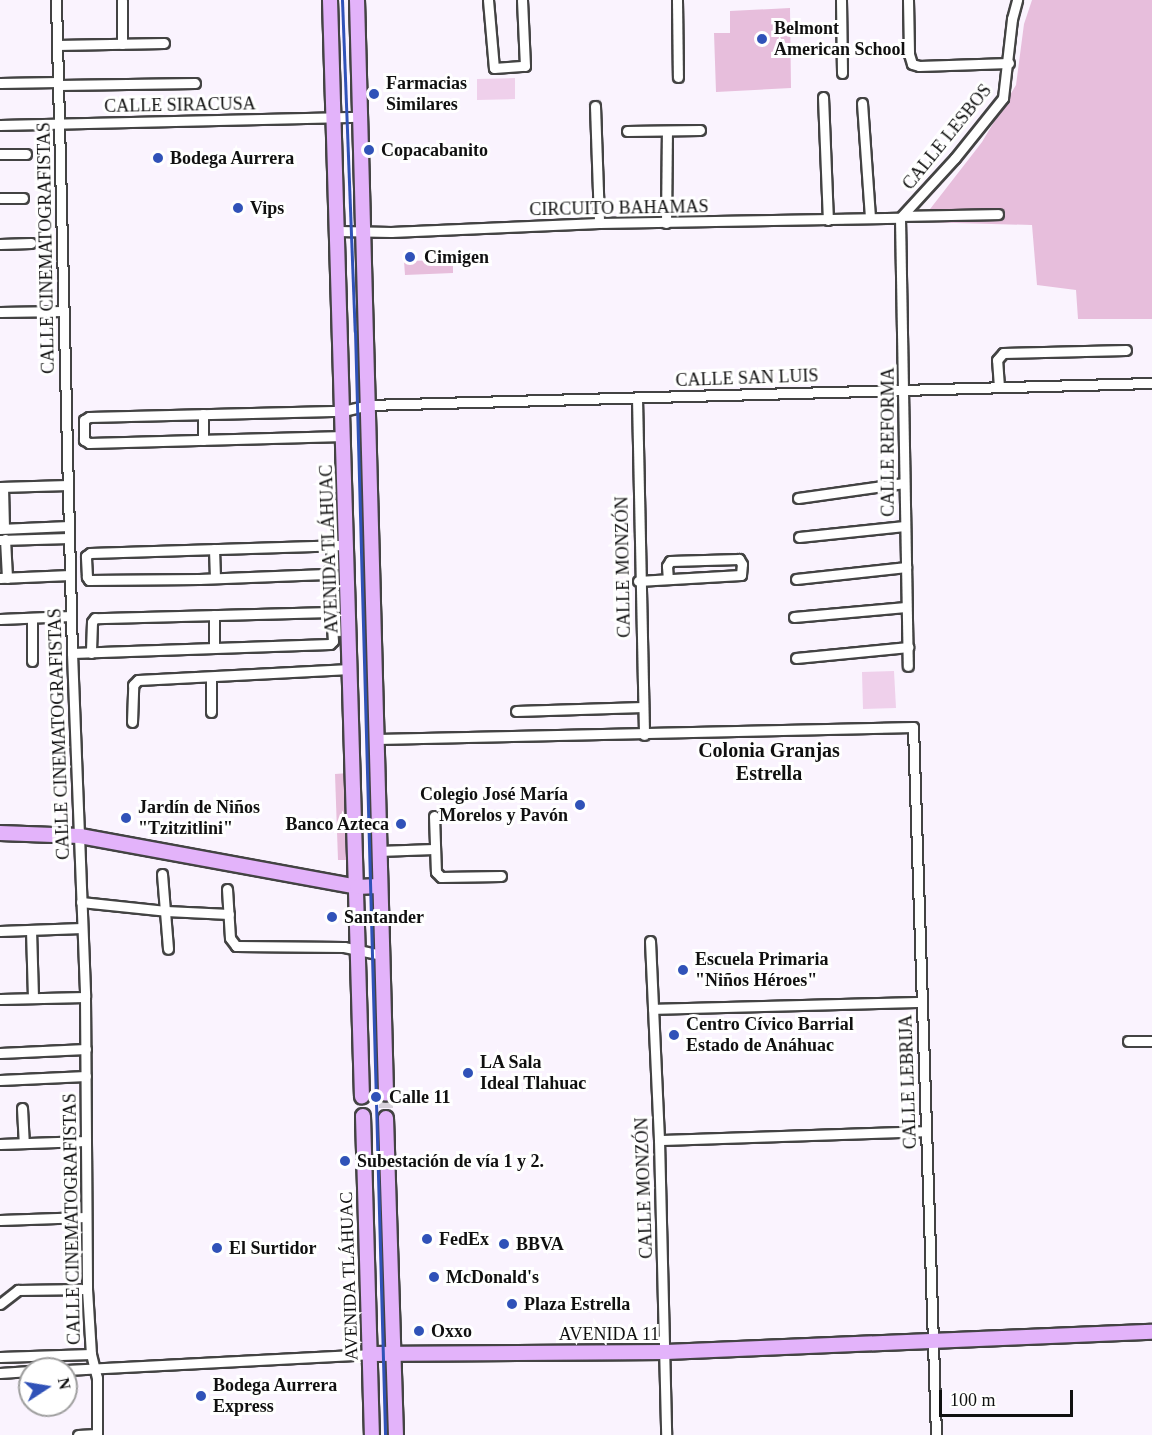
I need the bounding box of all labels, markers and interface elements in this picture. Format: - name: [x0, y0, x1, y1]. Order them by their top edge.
- place label: Belmont American School: [774, 18, 905, 60]
- marker: Belmont American School: [755, 32, 769, 46]
- place label: Farmacias Similares: [386, 73, 467, 116]
- street label: CALLE LESBOS: [898, 80, 996, 194]
- marker: Farmacias Similares: [367, 87, 381, 101]
- street label: CALLE SIRACUSA: [104, 93, 256, 117]
- street label: CALLE CINEMATOGRAFISTAS: [33, 122, 59, 374]
- place label: Copacabanito: [381, 139, 488, 161]
- marker: Copacabanito: [362, 143, 376, 157]
- place label: Bodega Aurrera: [170, 147, 295, 169]
- marker: Bodega Aurrera: [151, 151, 165, 165]
- street label: CIRCUITO BAHAMAS: [529, 196, 709, 220]
- place label: Vips: [250, 197, 284, 219]
- marker: Vips: [231, 201, 245, 215]
- place label: Cimigen: [424, 246, 489, 268]
- marker: Cimigen: [401, 248, 419, 266]
- street label: CALLE SAN LUIS: [675, 365, 819, 391]
- street label: CALLE REFORMA: [877, 367, 899, 517]
- street label: AVENIDA TLÁHUAC: [315, 464, 343, 634]
- street label: CALLE MONZÓN: [611, 496, 635, 638]
- street label: CALLE CINEMATOGRAFISTAS: [44, 608, 74, 860]
- district label: Colonia Granjas Estrella: [698, 739, 840, 786]
- place label: Colegio José María Morelos y Pavón: [420, 784, 568, 826]
- place label: Jardín de Niños "Tzitzitlini": [138, 797, 260, 840]
- marker: Colegio José María Morelos y Pavón: [573, 798, 587, 812]
- marker: Jardín de Niños "Tzitzitlini": [119, 811, 133, 825]
- place label: Banco Azteca: [285, 813, 389, 835]
- marker: Banco Azteca: [394, 817, 408, 831]
- place label: Santander: [344, 906, 424, 928]
- marker: Santander: [325, 910, 339, 924]
- place label: Escuela Primaria "Niños Héroes": [695, 949, 828, 992]
- marker: Escuela Primaria "Niños Héroes": [676, 963, 690, 977]
- place label: Centro Cívico Barrial Estado de Anáhuac: [686, 1014, 854, 1056]
- street label: CALLE LEBRIJA: [895, 1014, 921, 1150]
- marker: Centro Cívico Barrial Estado de Anáhuac: [667, 1028, 681, 1042]
- place label: LA Sala Ideal Tlahuac: [480, 1052, 587, 1094]
- marker: LA Sala Ideal Tlahuac: [461, 1066, 475, 1080]
- place label: Calle 11: [389, 1086, 450, 1108]
- marker: Calle 11: [367, 1088, 385, 1106]
- street label: CALLE CINEMATOGRAFISTAS: [59, 1093, 85, 1345]
- street label: CALLE MONZÓN: [631, 1117, 657, 1259]
- place label: Subestación de vía 1 y 2.: [357, 1150, 544, 1172]
- marker: Subestación de vía 1 y 2.: [338, 1154, 352, 1168]
- street label: AVENIDA TLÁHUAC: [335, 1191, 363, 1361]
- place label: FedEx: [439, 1228, 489, 1250]
- marker: FedEx: [420, 1232, 434, 1246]
- place label: BBVA: [516, 1233, 564, 1255]
- place label: El Surtidor: [229, 1237, 317, 1259]
- marker: BBVA: [497, 1237, 511, 1251]
- marker: El Surtidor: [210, 1241, 224, 1255]
- place label: McDonald's: [446, 1266, 539, 1288]
- marker: McDonald's: [427, 1270, 441, 1284]
- place label: Plaza Estrella: [524, 1293, 630, 1315]
- marker: Plaza Estrella: [505, 1297, 519, 1311]
- place label: Oxxo: [431, 1320, 472, 1342]
- street label: AVENIDA 11: [558, 1323, 660, 1345]
- marker: Oxxo: [412, 1324, 426, 1338]
- north arrow: [18, 1357, 78, 1417]
- place label: Bodega Aurrera Express: [213, 1375, 338, 1418]
- text: N: [55, 1376, 74, 1391]
- scale bar: [942, 1378, 1076, 1416]
- marker: Bodega Aurrera Express: [194, 1389, 208, 1403]
- text: 100 m: [950, 1390, 996, 1410]

